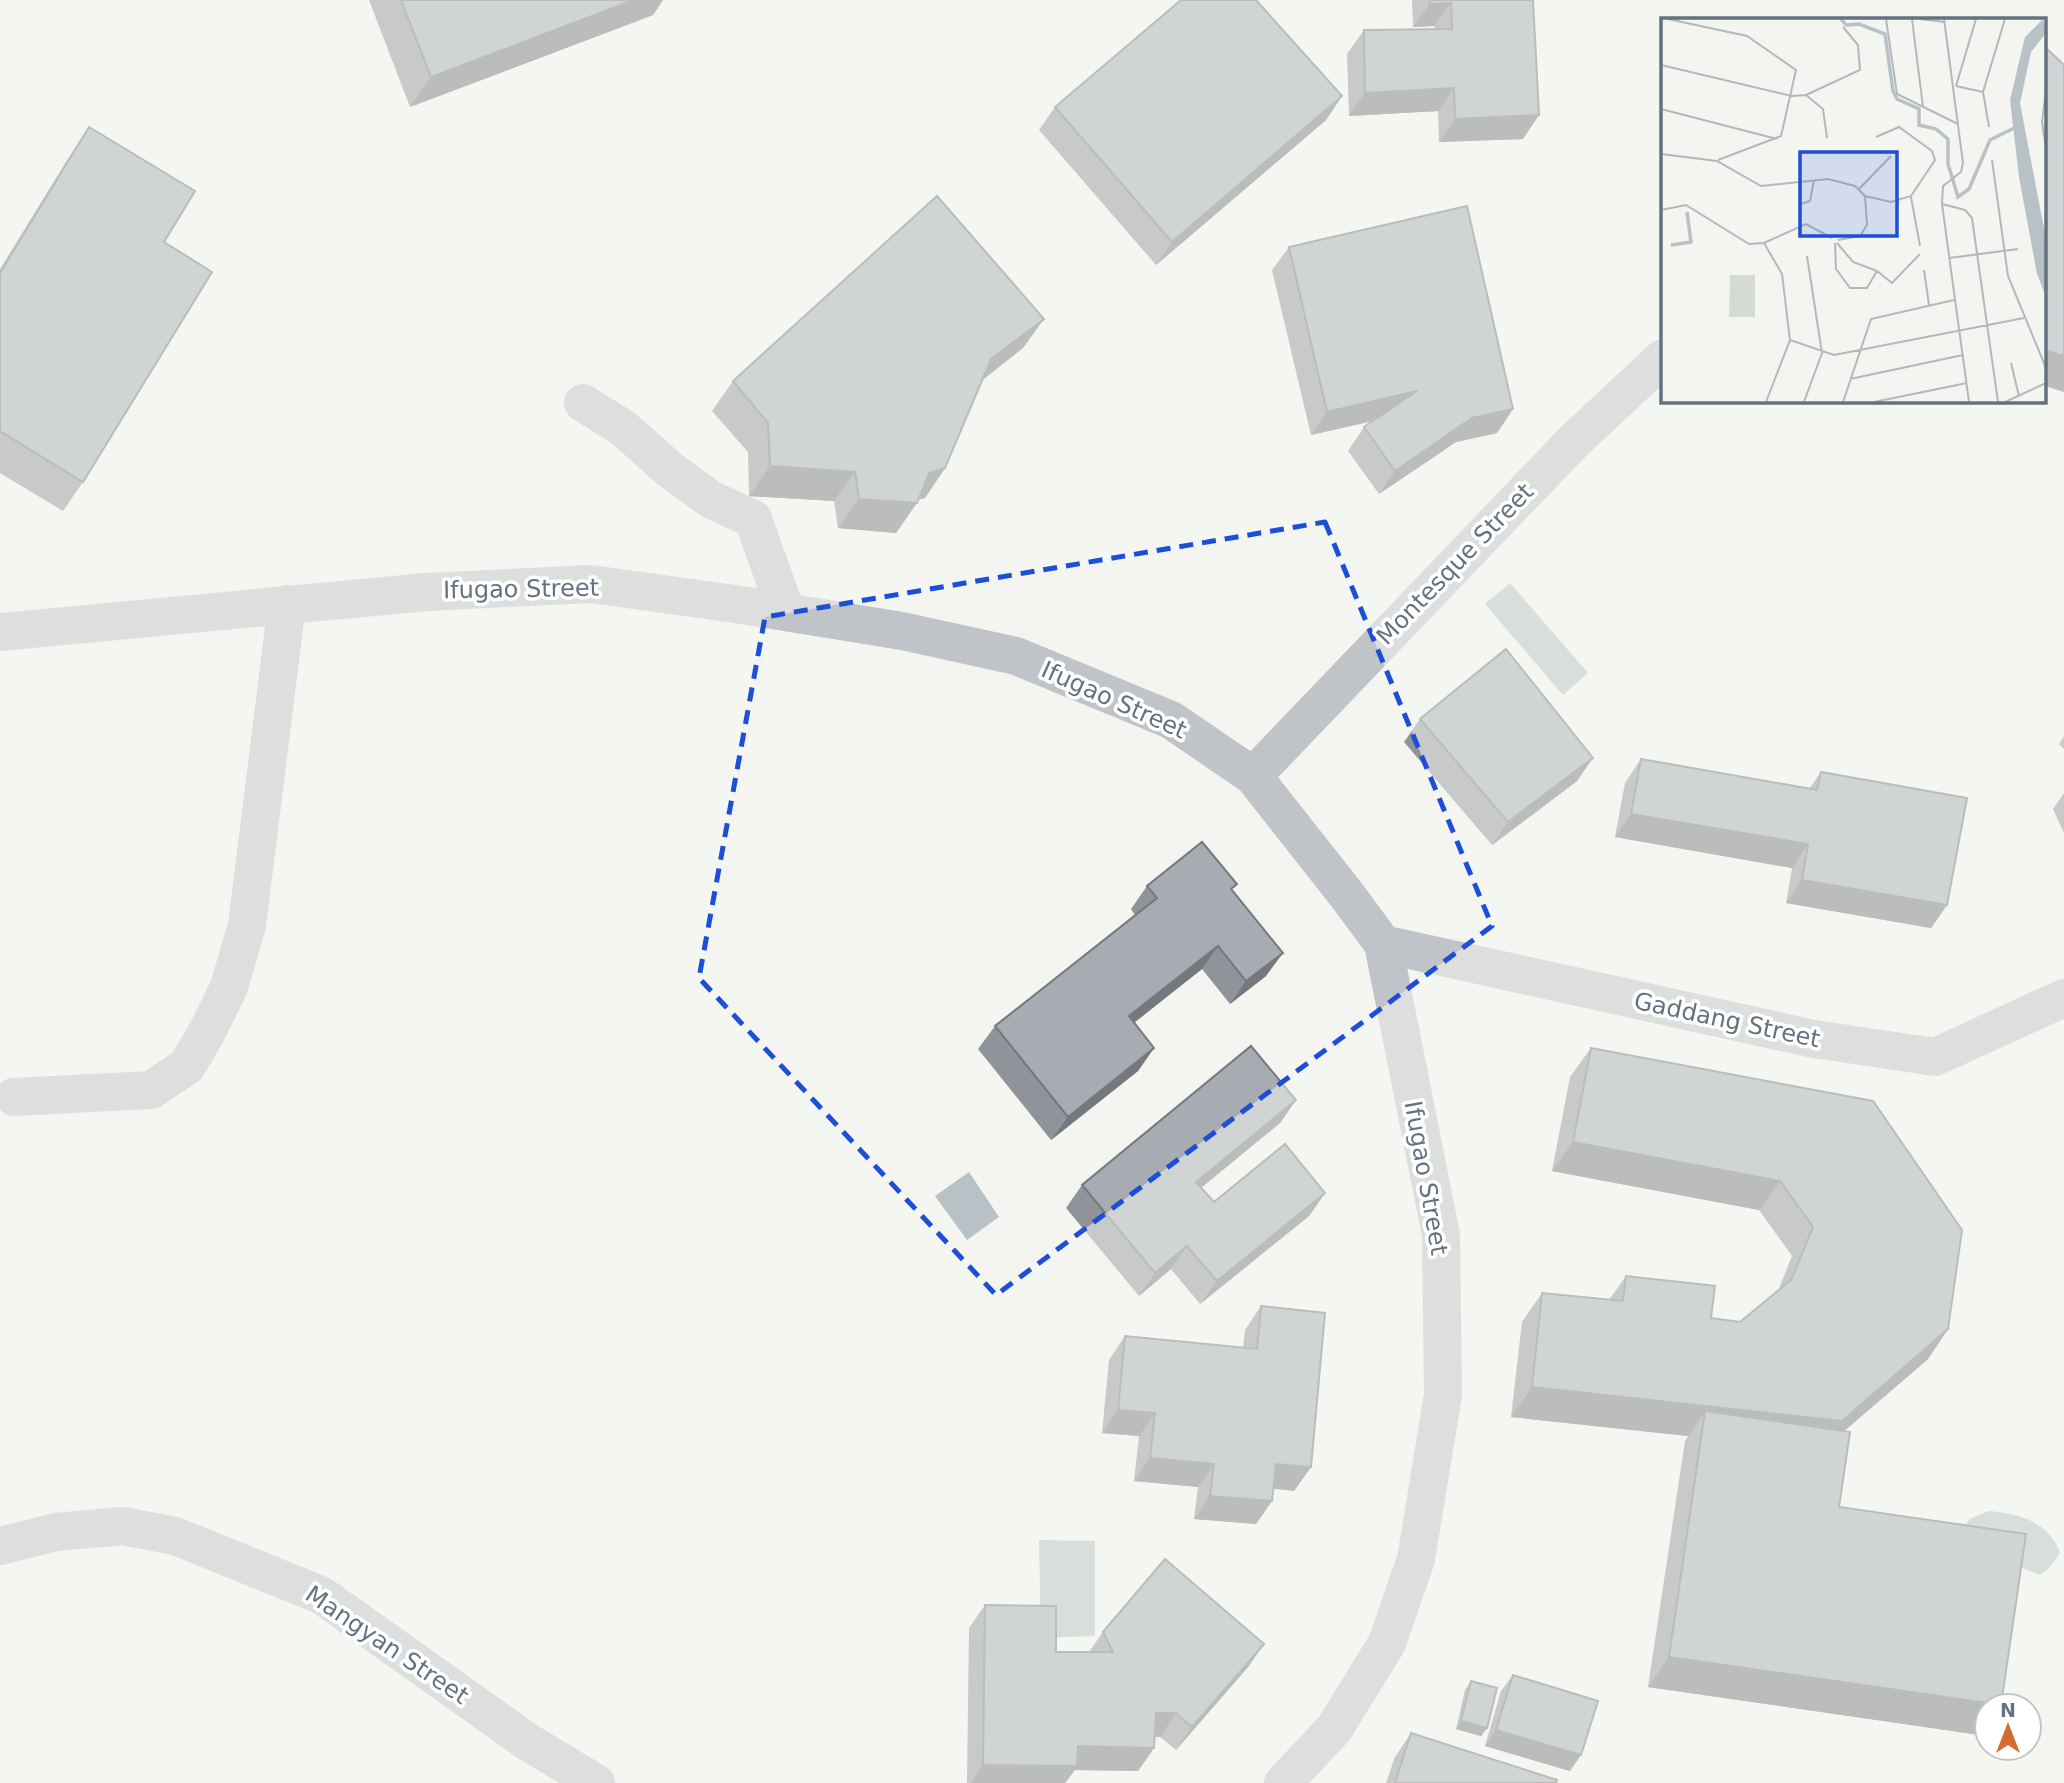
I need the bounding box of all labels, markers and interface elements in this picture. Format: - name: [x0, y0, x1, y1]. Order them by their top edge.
- inset map: [1661, 18, 2046, 402]
- street label: Montesque Street: [1371, 478, 1539, 650]
- street label: Ifugao Street: [443, 574, 599, 604]
- street label: Ifugao Street: [1037, 656, 1191, 744]
- street label: Gaddang Street: [1631, 987, 1823, 1053]
- street label: Ifugao Street: [1399, 1099, 1453, 1257]
- street label: Mangyan Street: [300, 1580, 474, 1710]
- north arrow: [1973, 1692, 2043, 1762]
- text: N: [2000, 1699, 2016, 1721]

